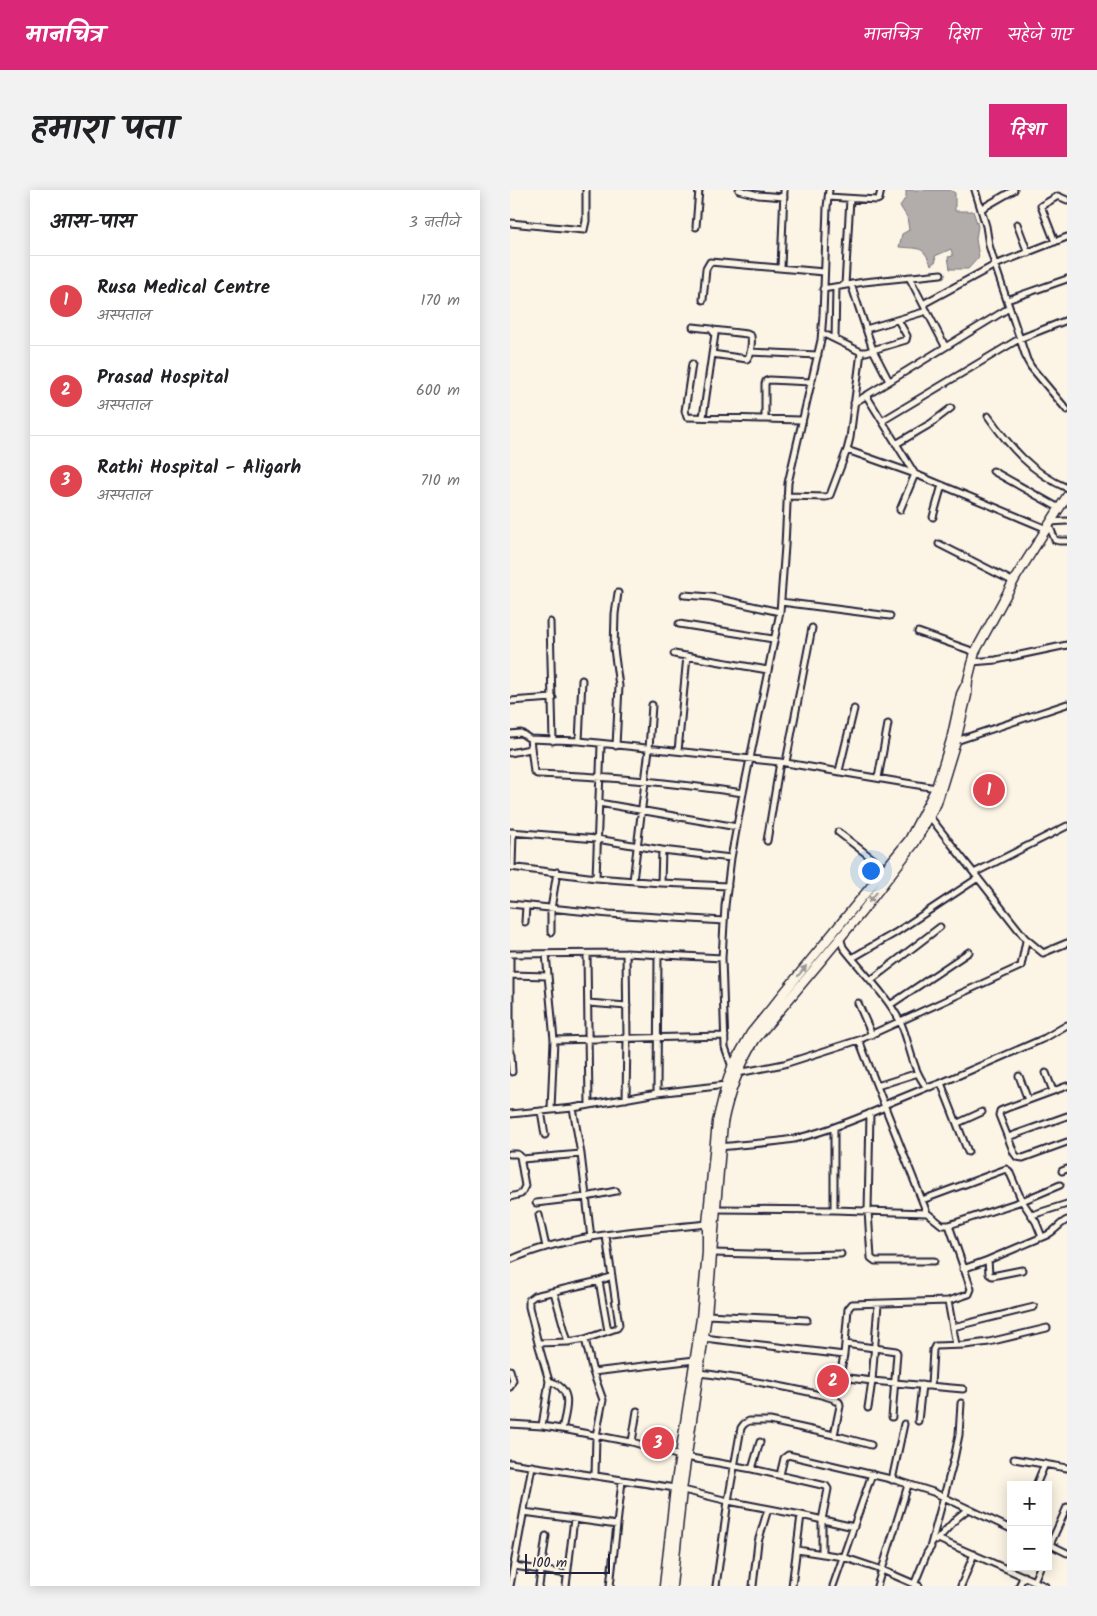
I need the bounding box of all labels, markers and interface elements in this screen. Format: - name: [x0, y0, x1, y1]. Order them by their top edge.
- text: मानचित्र: [25, 16, 104, 55]
- text: मानचित्र: [864, 21, 920, 50]
- text: दिशा: [948, 21, 980, 50]
- text: सहेजे गए: [1008, 21, 1072, 50]
- text: हमारा पता: [30, 102, 176, 158]
- button: दिशा: [989, 104, 1067, 157]
- text: आस-पास: [50, 206, 134, 239]
- text: 3 नतीजे: [409, 210, 460, 235]
- text: Rusa Medical Centre: [97, 273, 270, 303]
- text: 1: [64, 288, 68, 313]
- text: 170 m: [420, 288, 460, 313]
- text: अस्पताल: [97, 303, 151, 328]
- text: Prasad Hospital: [97, 363, 229, 393]
- text: 2: [61, 378, 71, 403]
- text: 600 m: [416, 378, 460, 403]
- text: अस्पताल: [97, 393, 151, 418]
- text: Rathi Hospital - Aligarh: [97, 453, 301, 483]
- text: 3: [62, 468, 70, 493]
- text: 710 m: [420, 468, 460, 493]
- text: अस्पताल: [97, 483, 151, 508]
- pin: 1: [973, 771, 1005, 809]
- your location: [858, 858, 884, 884]
- one-way arrow: [868, 891, 879, 904]
- one-way arrow: [797, 965, 808, 978]
- pin: 2: [817, 1362, 849, 1400]
- pin: 3: [642, 1424, 674, 1462]
- map controls: [1007, 1481, 1052, 1571]
- button: +: [1007, 1481, 1052, 1526]
- button: −: [1007, 1526, 1052, 1571]
- scale bar: [525, 1551, 610, 1574]
- text: 100 m: [532, 1552, 567, 1574]

